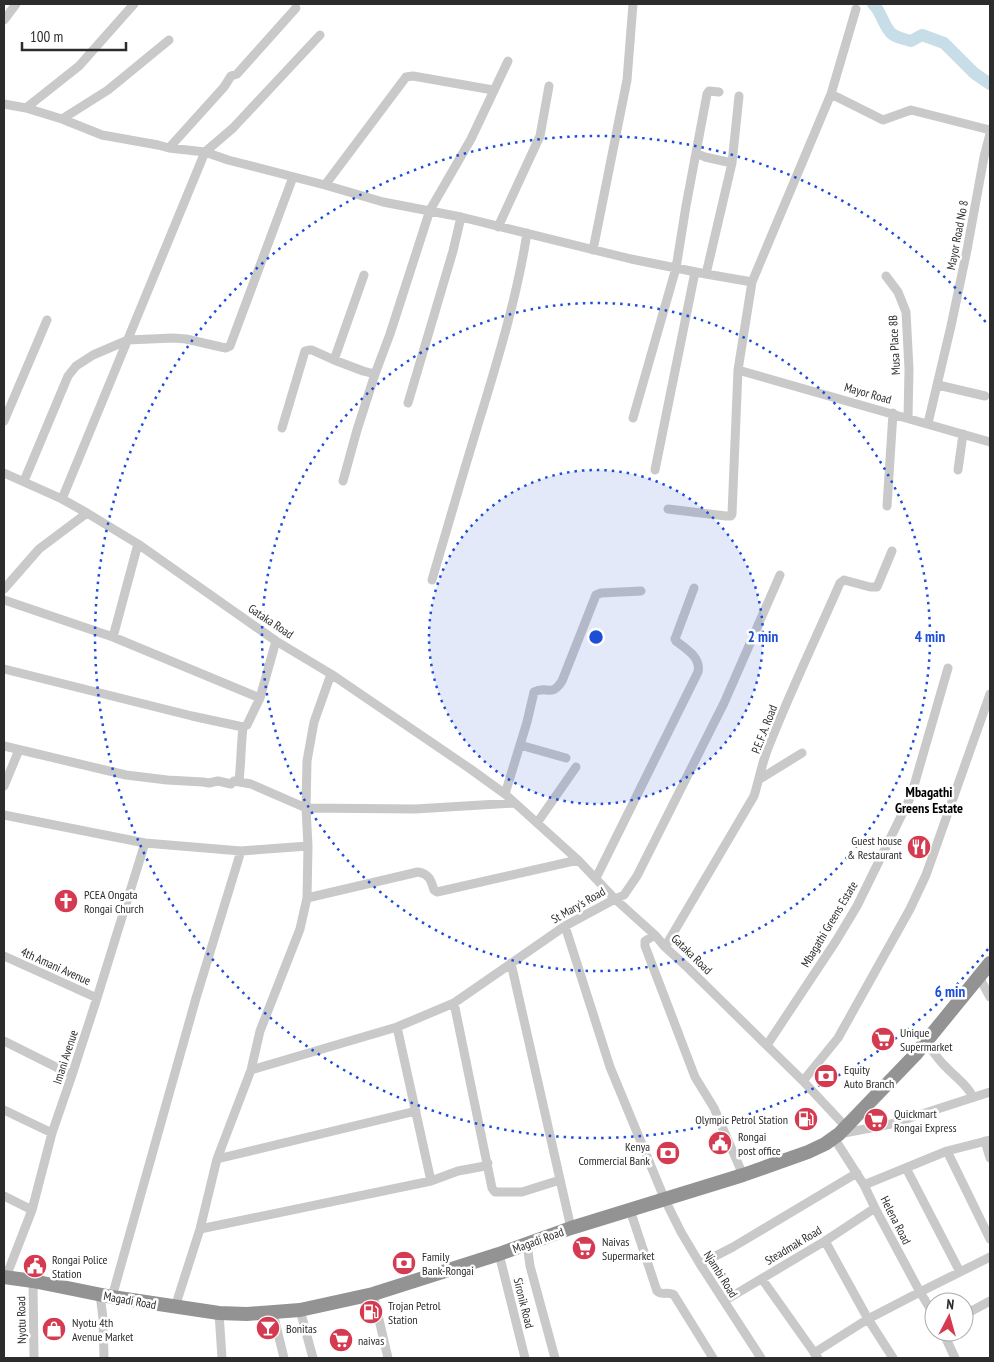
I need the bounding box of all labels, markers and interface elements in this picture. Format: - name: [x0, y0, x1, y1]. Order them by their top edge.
- scale bar: [22, 20, 126, 52]
- text: 100 m: [30, 27, 63, 46]
- street label: Mayor Road No 8: [943, 199, 971, 271]
- street label: Musa Place 8B: [885, 314, 903, 375]
- street label: Mayor Road: [843, 379, 893, 407]
- street label: Gataka Road: [246, 600, 296, 642]
- text: 2 min: [748, 627, 778, 646]
- text: 4 min: [915, 627, 945, 646]
- centre of rings: [587, 628, 605, 646]
- street label: P.E.F.A. Road: [748, 703, 780, 755]
- district label: Mbagathi Greens Estate: [895, 783, 963, 817]
- place label: Guest house & Restaurant: [847, 833, 903, 862]
- restaurant icon: Guest house & Restaurant: [906, 834, 932, 860]
- street label: Mbagathi Greens Estate: [797, 878, 861, 970]
- street label: St Mary's Road: [548, 884, 608, 926]
- place label: PCEA Ongata Rongai Church: [84, 887, 144, 916]
- church icon: PCEA Ongata Rongai Church: [53, 888, 79, 914]
- street label: Gataka Road: [668, 931, 716, 977]
- street label: 4th Amani Avenue: [19, 944, 93, 988]
- text: 6 min: [935, 982, 965, 1001]
- place label: Unique Supermarket: [900, 1025, 953, 1054]
- supermarket icon: Unique Supermarket: [870, 1026, 896, 1052]
- street label: Imani Avenue: [49, 1028, 81, 1086]
- place label: Equity Auto Branch: [844, 1062, 894, 1091]
- bank icon: Equity Auto Branch: [813, 1063, 839, 1089]
- fuel station icon: Olympic Petrol Station: [793, 1106, 819, 1132]
- place label: Quickmart Rongai Express: [894, 1106, 957, 1135]
- supermarket icon: Quickmart Rongai Express: [863, 1107, 889, 1133]
- place label: Olympic Petrol Station: [695, 1112, 788, 1127]
- place label: Rongai post office: [738, 1129, 781, 1158]
- public building icon: Rongai post office: [707, 1130, 733, 1156]
- place label: Kenya Commercial Bank: [578, 1139, 650, 1168]
- bank icon: Kenya Commercial Bank: [655, 1140, 681, 1166]
- street label: Helena Road: [877, 1193, 915, 1247]
- street label: Steadmak Road: [762, 1222, 824, 1268]
- street label: Magadi Road: [510, 1224, 566, 1256]
- place label: Naivas Supermarket: [602, 1234, 655, 1263]
- supermarket icon: Naivas Supermarket: [571, 1235, 597, 1261]
- street label: Njambi Road: [701, 1248, 741, 1300]
- place label: Family Bank-Rongai: [422, 1249, 474, 1278]
- bank icon: Family Bank-Rongai: [391, 1250, 417, 1276]
- place label: Rongai Police Station: [52, 1252, 108, 1281]
- public building icon: Rongai Police Station: [22, 1253, 48, 1279]
- street label: Sironik Road: [510, 1276, 538, 1330]
- street label: Magadi Road: [102, 1288, 158, 1312]
- north arrow: [924, 1292, 974, 1342]
- text: N: [946, 1295, 955, 1313]
- street label: Nyotu Road: [13, 1296, 29, 1344]
- place label: Trojan Petrol Station: [388, 1298, 441, 1327]
- fuel station icon: Trojan Petrol Station: [358, 1299, 384, 1325]
- place label: Nyotu 4th Avenue Market: [72, 1315, 134, 1344]
- bar icon: Bonitas: [255, 1315, 281, 1341]
- shop icon: Nyotu 4th Avenue Market: [41, 1316, 67, 1342]
- place label: Bonitas: [286, 1321, 317, 1336]
- supermarket icon: naivas: [328, 1327, 354, 1353]
- place label: naivas: [358, 1333, 384, 1348]

